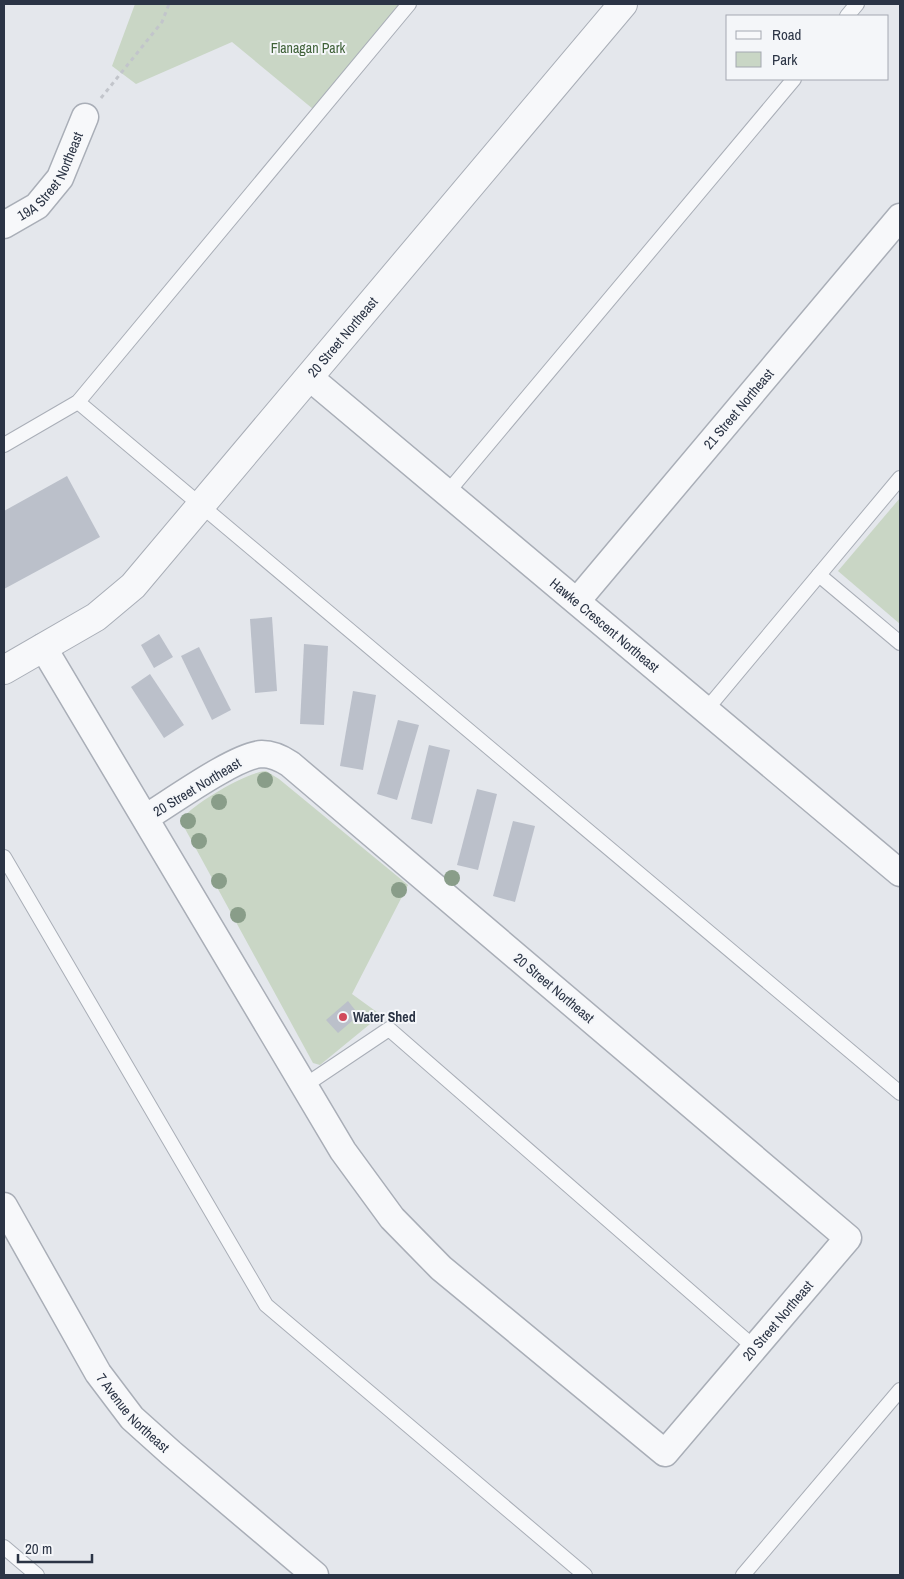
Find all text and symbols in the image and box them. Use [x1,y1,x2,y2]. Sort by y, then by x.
legend [726,15,889,80]
text: Road [772,24,801,45]
park label: Flanagan Park [271,39,346,57]
text: Park [772,49,798,70]
street label: 19A Street Northeast [14,129,87,225]
street label: 20 Street Northeast [304,293,382,381]
street label: 21 Street Northeast [700,365,778,453]
street label: Hawke Crescent Northeast [546,574,663,676]
street label: 20 Street Northeast [150,754,244,820]
street label: 20 Street Northeast [510,949,598,1027]
place label: Water Shed [353,1008,416,1026]
marker: Water Shed [337,1011,349,1023]
street label: 20 Street Northeast [739,1277,817,1364]
street label: 7 Avenue Northeast [93,1370,173,1456]
scale bar [18,1532,91,1564]
text: 20 m [25,1538,52,1559]

